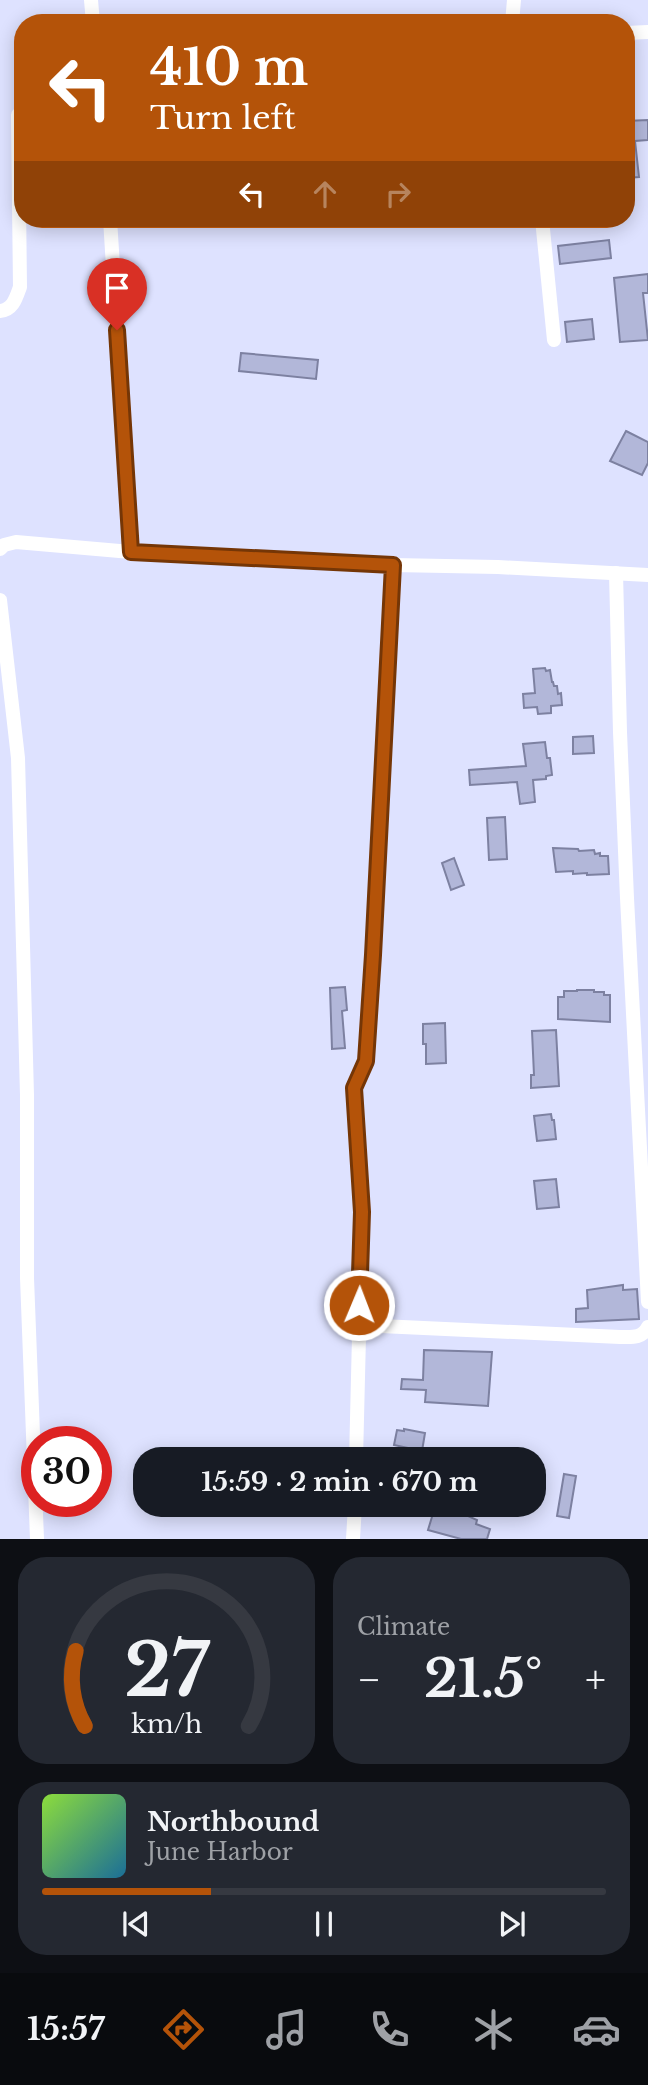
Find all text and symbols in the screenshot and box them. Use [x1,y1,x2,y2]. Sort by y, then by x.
text: 410 m [150,37,308,98]
icon: left [35,42,126,133]
text: Turn left [150,98,296,138]
icon: left [233,175,271,213]
icon: ahead [306,175,344,213]
icon: right [379,175,417,213]
pin [87,258,147,330]
icon: arrive [98,269,136,307]
position arrow [322,1268,396,1342]
speed limit sign: 30 [21,1426,112,1517]
text: 15:59 · 2 min · 670 m [201,1466,478,1498]
text: Climate [357,1613,450,1641]
text: 27 [124,1626,210,1717]
text: 21.5° [424,1647,542,1711]
text: − [357,1656,381,1703]
text: + [585,1656,606,1703]
text: km/h [131,1709,202,1740]
text: Northbound [147,1806,319,1838]
text: June Harbor [147,1838,293,1866]
icon: previous [117,1905,155,1943]
icon: pause [305,1905,343,1943]
icon: next [493,1905,531,1943]
icon: directions [159,2005,208,2054]
icon: music [262,2005,311,2054]
icon: phone [365,2005,414,2054]
icon: climate [469,2005,518,2054]
icon: car [572,2005,621,2054]
text: 15:57 [27,2009,105,2049]

